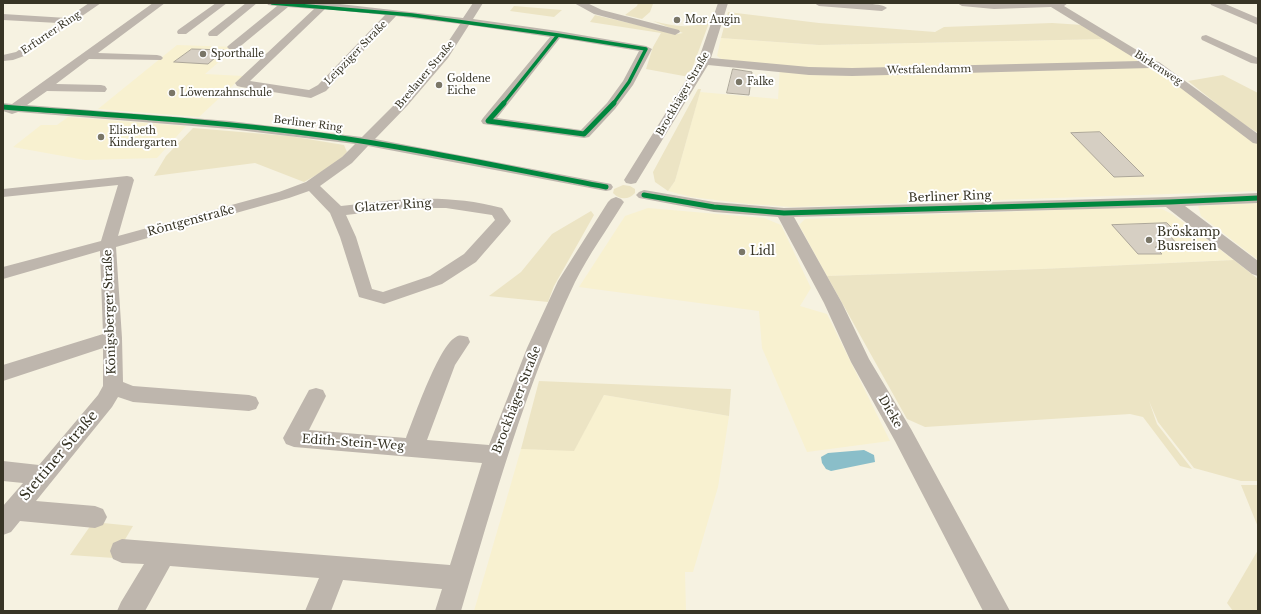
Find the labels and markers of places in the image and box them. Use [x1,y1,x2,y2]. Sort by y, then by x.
place label: Mor Augin [685,14,740,26]
marker: Mor Augin [672,15,682,25]
place label: Sporthalle [211,48,264,60]
marker: Sporthalle [198,49,208,59]
place label: Goldene Eiche [447,73,491,96]
place label: Falke [747,76,774,88]
marker: Falke [734,77,744,87]
marker: Goldene Eiche [434,80,444,90]
place label: Löwenzahnschule [180,87,272,99]
marker: Löwenzahnschule [167,88,177,98]
place label: Elisabeth Kindergarten [109,125,177,148]
marker: Elisabeth Kindergarten [96,132,106,142]
place label: Bröskamp Busreisen [1157,226,1220,254]
marker: Bröskamp Busreisen [1144,235,1154,245]
place label: Lidl [750,245,775,259]
marker: Lidl [737,247,747,257]

